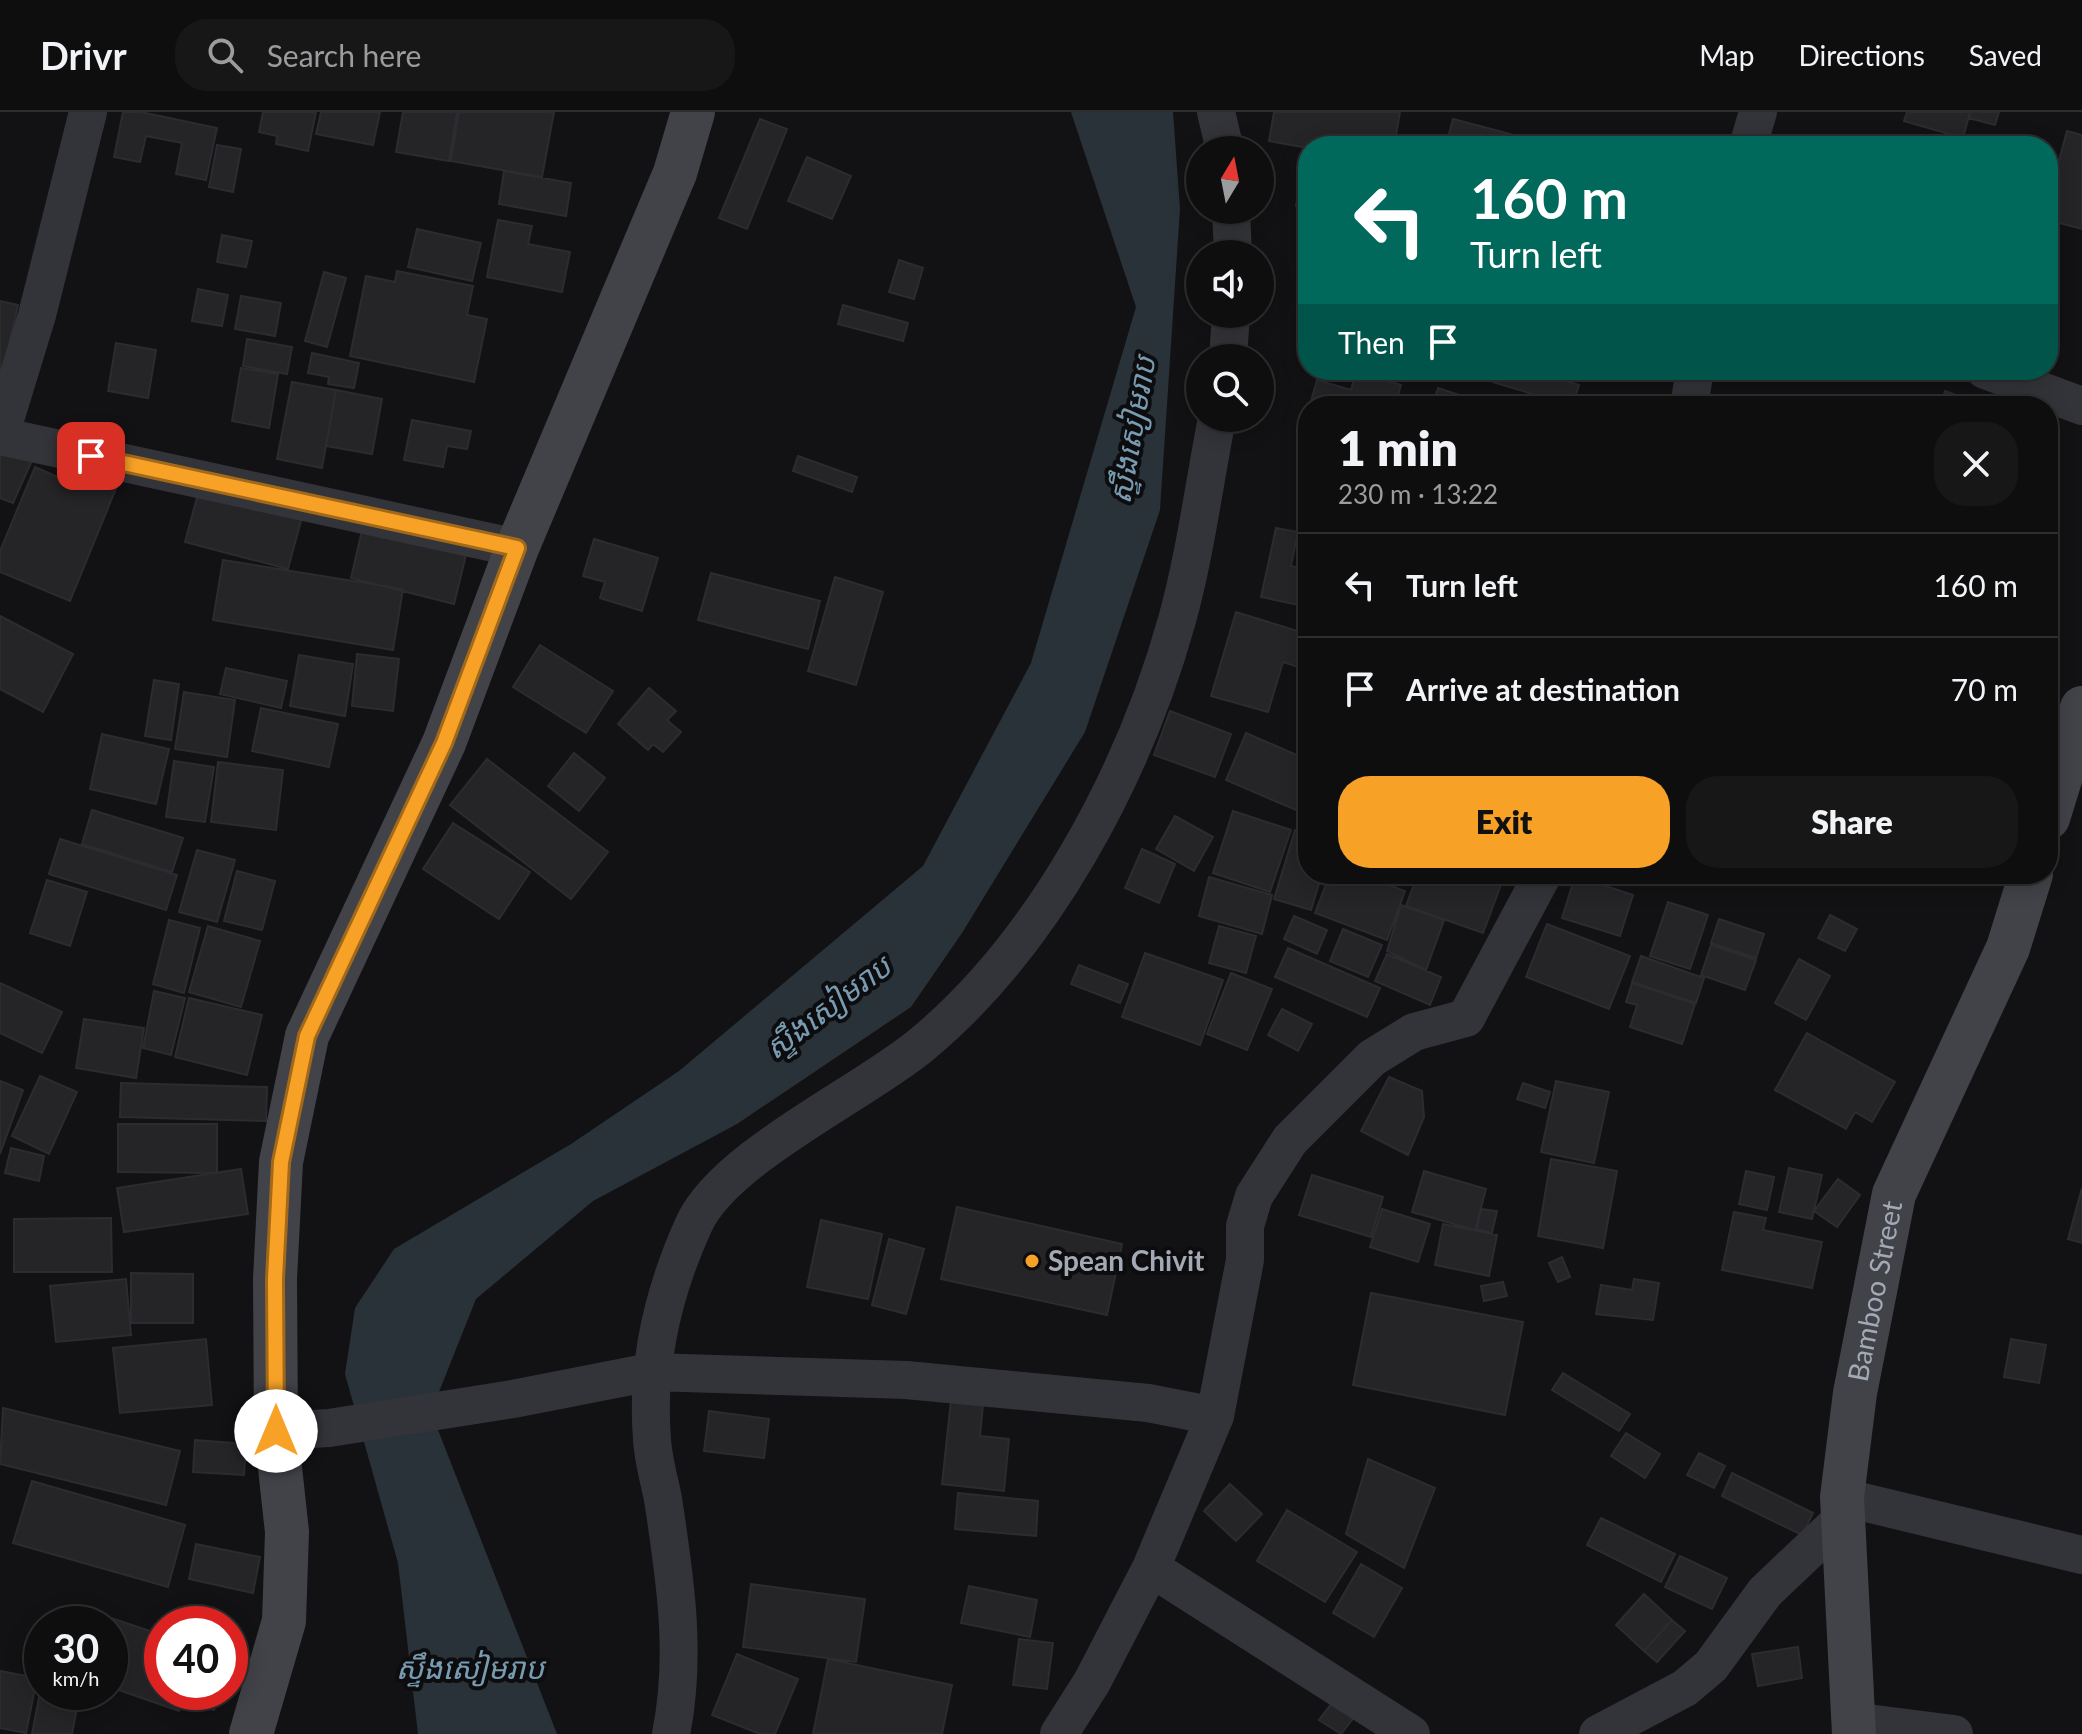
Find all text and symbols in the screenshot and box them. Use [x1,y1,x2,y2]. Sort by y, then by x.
search box [175,19,735,91]
text: Drivr [40,32,127,78]
icon: search [203,33,247,77]
text: Search here [267,37,421,73]
text: Map [1699,38,1754,72]
text: Directions [1798,38,1925,72]
text: Saved [1969,38,2042,72]
north arrow [1186,136,1274,224]
map controls [1186,136,1274,432]
text: 160 m [1470,164,1628,231]
icon: left [1338,168,1442,272]
text: Turn left [1470,232,1602,276]
button: sound [1186,240,1274,328]
icon: arrive [1421,320,1465,364]
text: Then [1338,324,1405,360]
button: search [1186,344,1274,432]
water label: ស្ទឹងសៀមរាប [1100,350,1165,506]
text: 1 min [1338,419,1458,476]
pin [57,422,125,490]
button: close [1934,422,2018,506]
icon: arrive [69,434,113,478]
text: 230 m · 13:22 [1338,478,1498,510]
icon: left [1338,563,1382,607]
text: Turn left [1406,567,1518,603]
text: 160 m [1933,567,2018,603]
icon: arrive [1338,667,1382,711]
text: Arrive at destination [1406,671,1680,707]
text: 70 m [1951,671,2018,707]
button: Exit [1338,776,1670,868]
button: Share [1686,776,2018,868]
water label: ស្ទឹងសៀមរាប [757,946,901,1068]
street label: Bamboo Street [1840,1198,1908,1384]
place label: Spean Chivit [1048,1243,1205,1277]
marker: Spean Chivit [1023,1252,1041,1270]
position arrow [234,1389,318,1473]
speed limit sign: 40 [144,1606,248,1710]
text: 30 [53,1624,99,1672]
water label: ស្ទឹងសៀមរាប [396,1649,547,1688]
text: km/h [53,1666,99,1690]

